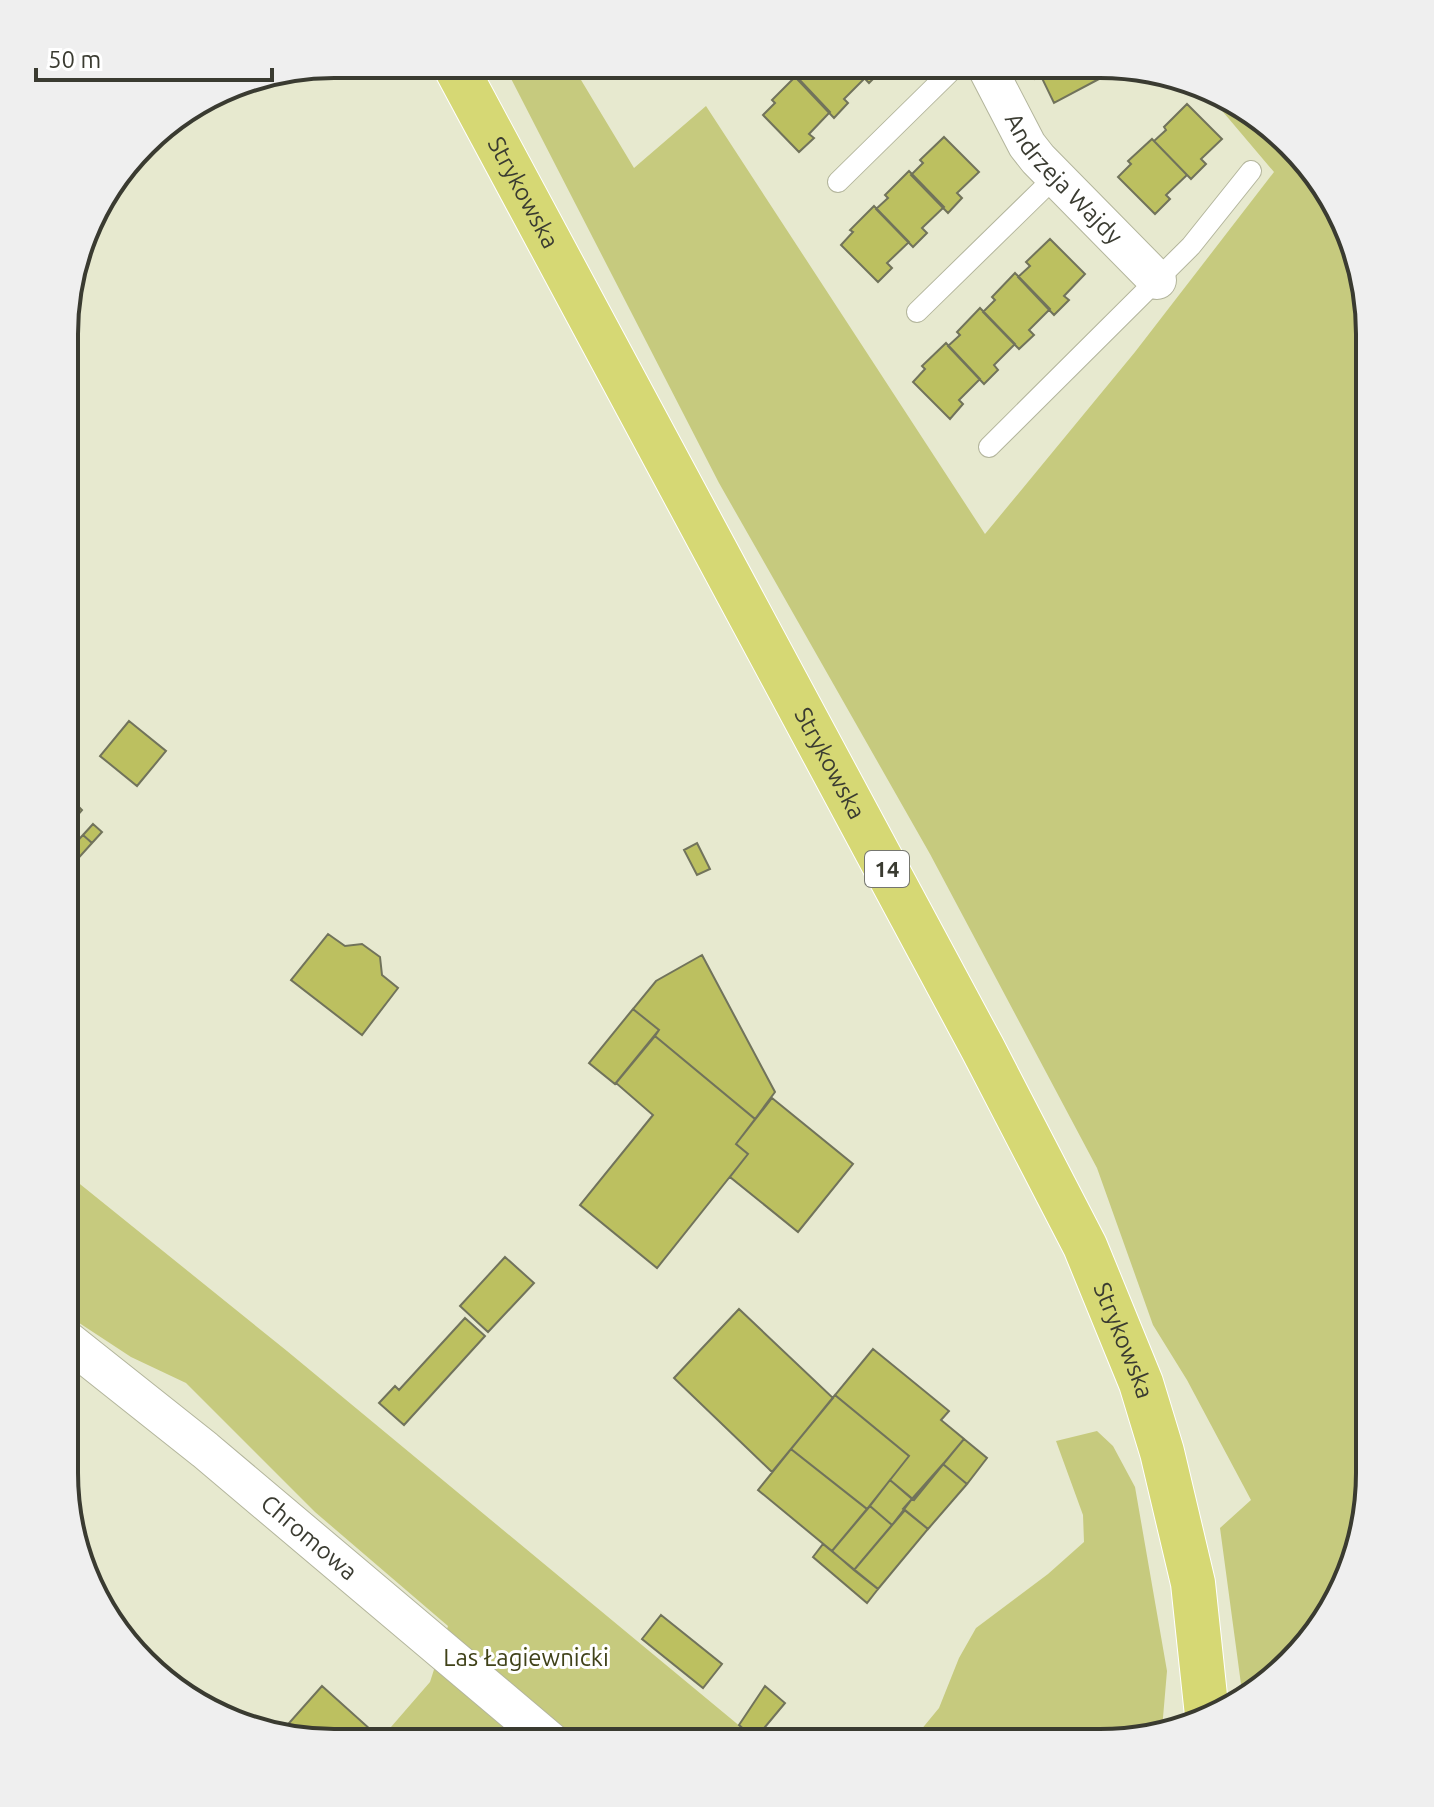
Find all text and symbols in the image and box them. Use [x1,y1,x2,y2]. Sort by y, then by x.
scale bar [36,32,272,82]
text: 50 m [48,46,101,73]
street label: Andrzeja Wajdy [1000,108,1128,250]
street label: Strykowska [483,132,564,253]
street label: Strykowska [789,703,871,824]
road number: 14 [865,851,909,887]
street label: Strykowska [1088,1279,1159,1401]
street label: Chromowa [256,1489,363,1585]
park label: Las Łagiewnicki [443,1644,609,1671]

